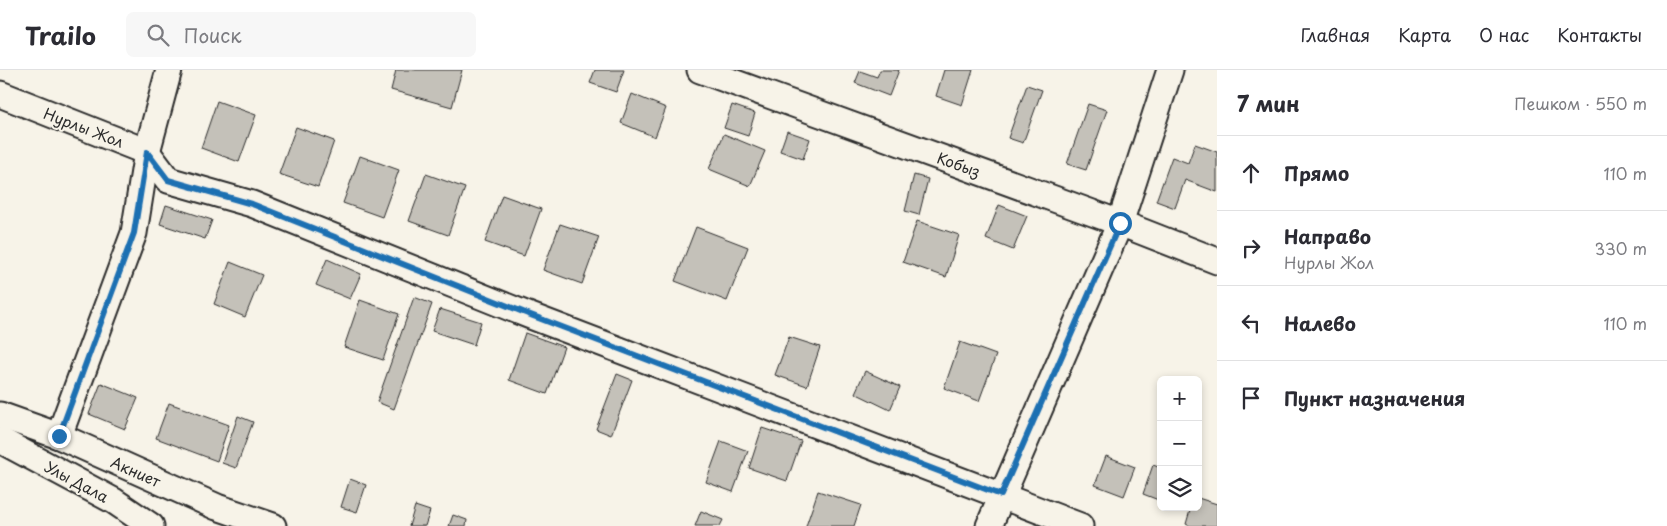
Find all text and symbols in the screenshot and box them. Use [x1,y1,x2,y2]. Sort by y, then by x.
search box [126,12,476,57]
text: Trailo [25,17,96,53]
icon: search [144,21,172,49]
text: Поиск [184,21,242,49]
text: Главная [1301,21,1370,48]
text: Карта [1398,21,1451,48]
text: О нас [1479,21,1529,48]
text: Контакты [1557,21,1642,48]
text: 7 мин [1237,87,1300,119]
text: Пешком · 550 m [1514,91,1647,115]
street label: Нурлы Жол [40,101,128,153]
street label: Кобыз [934,146,984,182]
icon: ahead [1237,159,1265,187]
text: Прямо [1284,159,1349,187]
text: 110 m [1604,161,1647,185]
route start [1109,212,1132,235]
text: Направо [1284,222,1371,250]
icon: right [1237,234,1265,262]
text: 330 m [1594,236,1647,260]
text: Нурлы Жол [1284,250,1374,274]
icon: left [1237,309,1265,337]
text: Налево [1284,309,1356,337]
text: 110 m [1604,311,1647,335]
map controls [1157,376,1202,511]
button: + [1157,376,1202,421]
icon: arrive [1237,384,1265,412]
text: Пункт назначения [1284,384,1465,412]
button: − [1157,421,1202,466]
route end [48,425,71,448]
street label: Акниет [107,450,165,493]
street label: Улы Дала [41,454,114,508]
button: layers [1157,466,1202,511]

